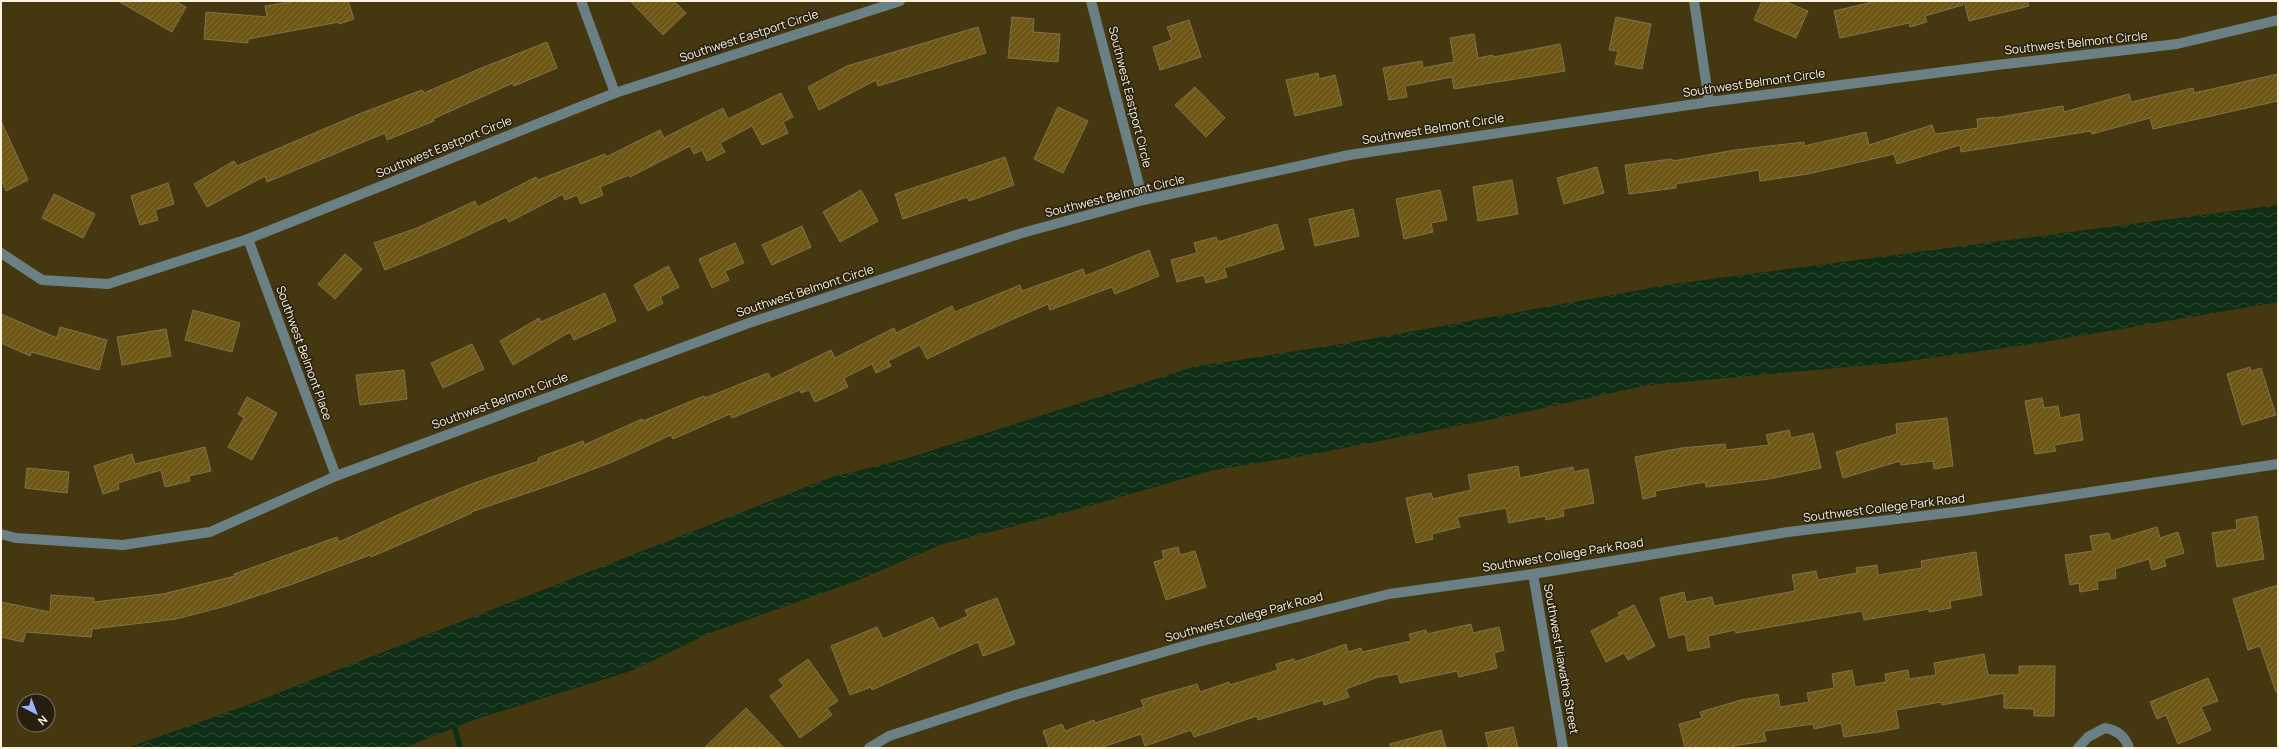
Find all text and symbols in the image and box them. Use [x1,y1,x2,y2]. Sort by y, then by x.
street label: Southwest Eastport Circle [677,5,821,66]
street label: Southwest Eastport Circle [1105,24,1156,169]
street label: Southwest Belmont Circle [2004,27,2148,58]
street label: Southwest Belmont Circle [1682,64,1826,101]
street label: Southwest Belmont Circle [1361,109,1505,148]
street label: Southwest Eastport Circle [373,111,514,182]
street label: Southwest Belmont Circle [1043,170,1187,221]
street label: Southwest Belmont Circle [734,260,876,321]
street label: Southwest Belmont Place [272,283,337,422]
street label: Southwest Belmont Circle [429,368,570,433]
street label: Southwest College Park Road [1802,489,1966,526]
street label: Southwest College Park Road [1481,533,1645,576]
street label: Southwest Hiawatha Street [1540,582,1583,736]
street label: Southwest College Park Road [1163,587,1325,646]
north arrow [16,693,56,733]
text: N [35,713,51,729]

